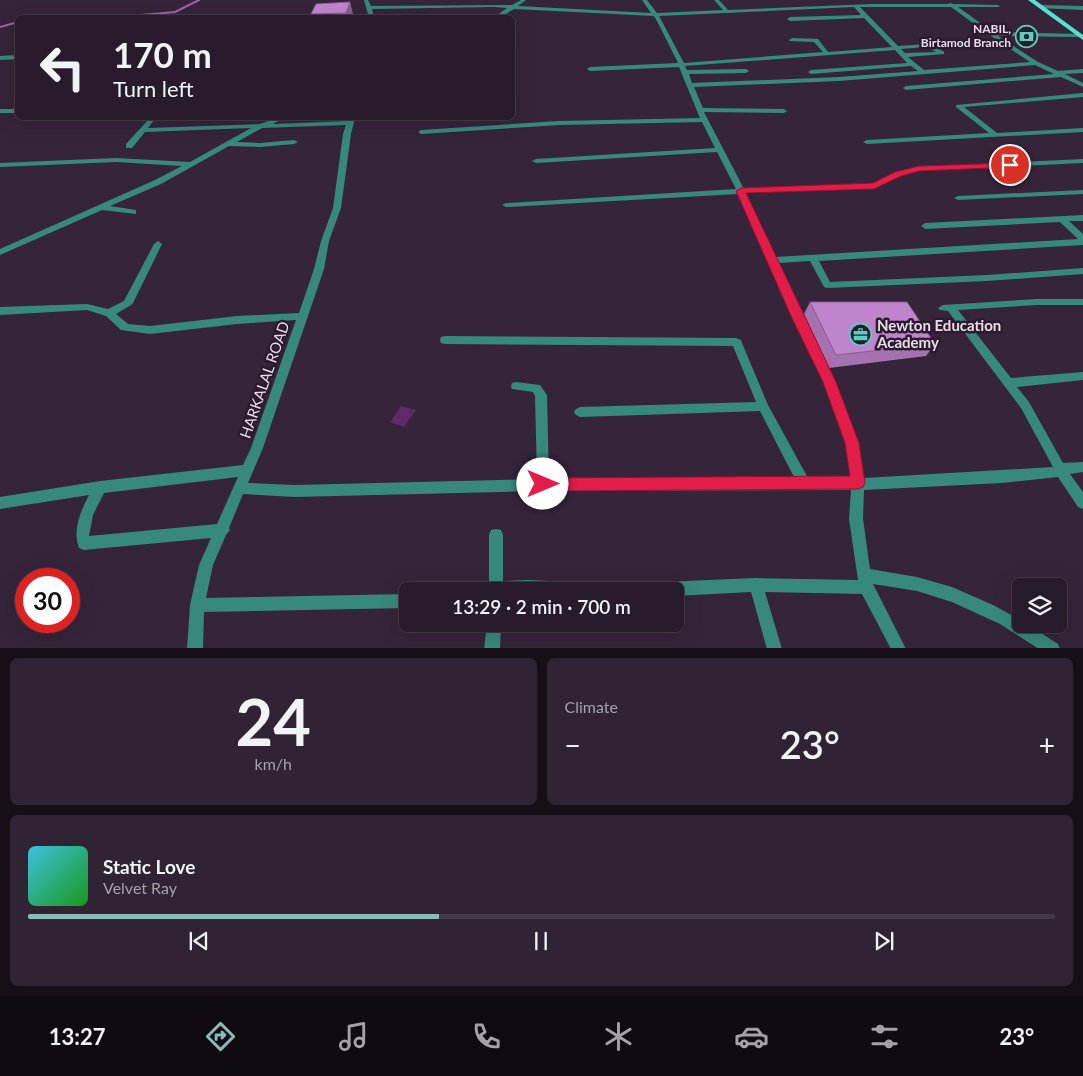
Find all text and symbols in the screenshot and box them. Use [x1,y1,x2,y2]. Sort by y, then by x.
place label: NABIL, Birtamod Branch [921,21,1011,50]
bank icon: NABIL, Birtamod Branch [1015,24,1039,48]
text: 170 m [113,33,212,75]
icon: left [30,35,95,100]
text: Turn left [113,75,194,102]
pin [989,144,1031,186]
icon: arrive [996,151,1024,179]
place label: Newton Education Academy [876,316,1001,351]
street label: HARKALAL ROAD [236,319,293,441]
office icon: Newton Education Academy [849,323,873,347]
position arrow [516,457,568,509]
speed limit sign: 30 [15,568,80,633]
map controls [1012,578,1067,633]
button: layers [1012,578,1067,633]
text: 13:29 · 2 min · 700 m [452,595,631,618]
text: 24 [236,682,311,760]
text: Climate [565,697,618,716]
text: 23° [780,721,840,767]
text: − [565,728,581,762]
text: + [1039,728,1055,762]
text: km/h [255,754,292,773]
text: Static Love [103,855,195,878]
text: Velvet Ray [103,878,177,897]
icon: previous [185,927,213,955]
icon: pause [527,927,555,955]
icon: next [870,927,898,955]
icon: directions [203,1019,238,1054]
icon: music [336,1019,371,1054]
icon: phone [469,1019,504,1054]
icon: climate [601,1019,636,1054]
icon: car [734,1019,769,1054]
icon: filters [867,1019,902,1054]
text: 13:27 [49,1023,106,1050]
text: 23° [999,1023,1034,1050]

